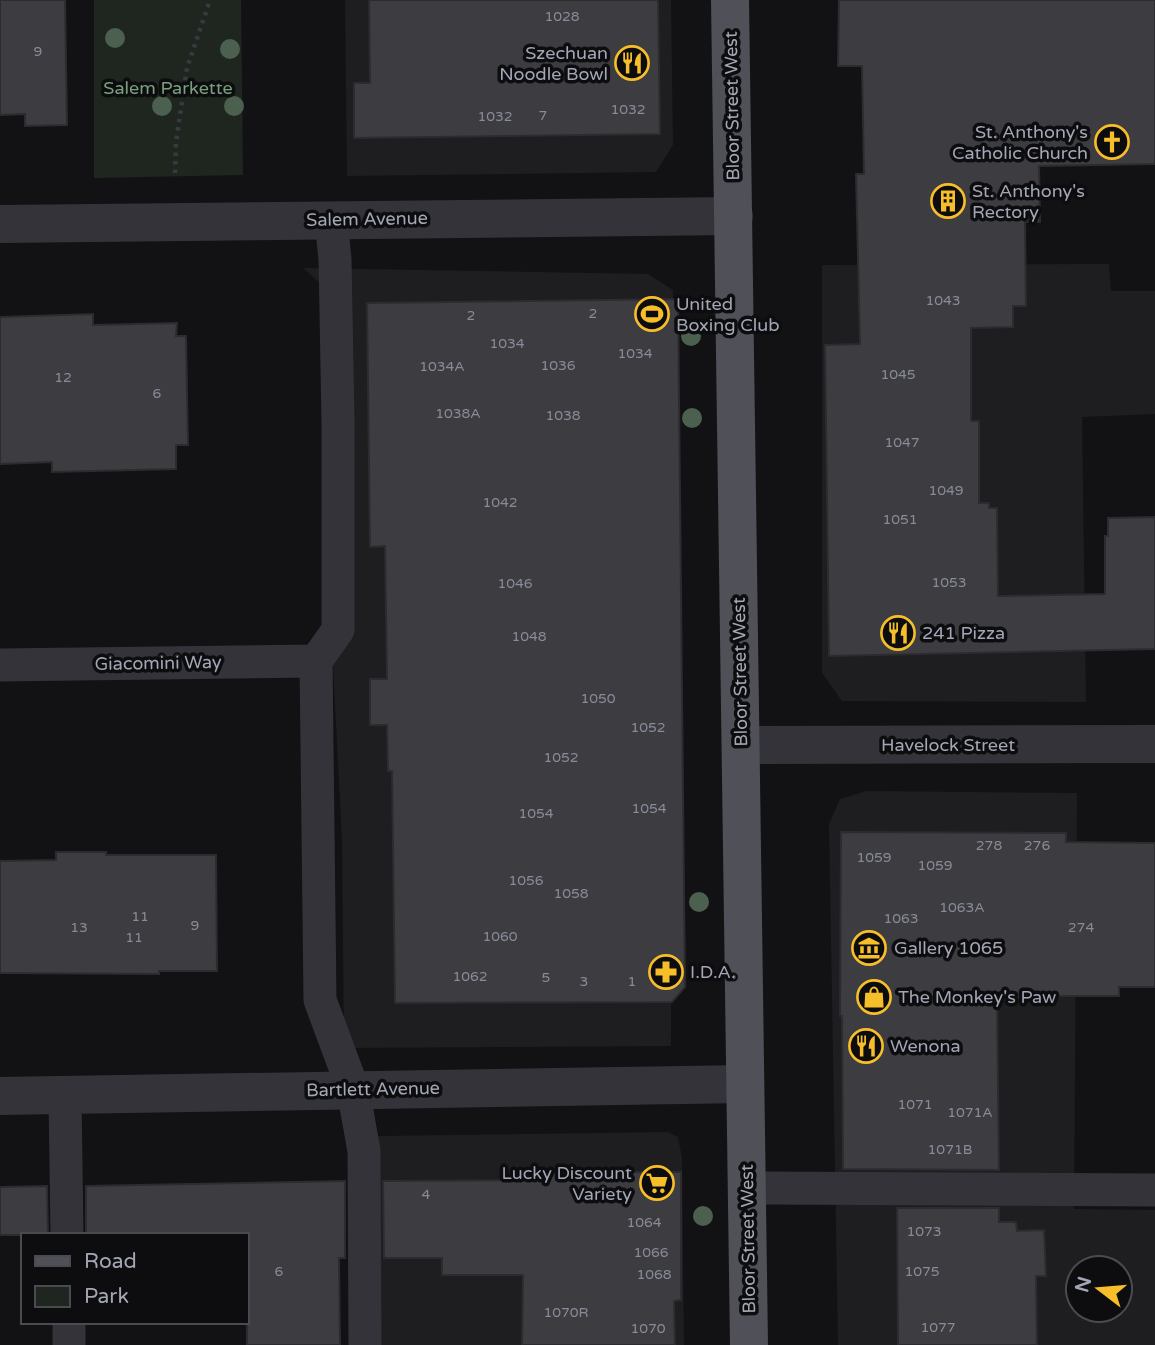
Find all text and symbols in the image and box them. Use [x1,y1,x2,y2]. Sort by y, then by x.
house number: 1028 [544,8,580,25]
street label: Bloor Street West [720,31,744,181]
place label: Szechuan Noodle Bowl [499,42,608,85]
house number: 9 [34,43,42,60]
restaurant icon: Szechuan Noodle Bowl [613,44,651,82]
park label: Salem Parkette [103,77,233,99]
house number: 1032 [610,101,646,118]
house number: 7 [539,107,547,124]
house number: 1032 [477,108,513,125]
place label: St. Anthony's Catholic Church [952,121,1088,164]
church icon: St. Anthony's Catholic Church [1093,123,1131,161]
place label: St. Anthony's Rectory [972,180,1085,223]
building icon: St. Anthony's Rectory [929,182,967,220]
street label: Salem Avenue [306,207,428,231]
house number: 1043 [925,292,961,309]
place label: United Boxing Club [676,293,780,336]
sports icon: United Boxing Club [633,295,671,333]
house number: 2 [589,305,597,322]
house number: 2 [467,307,475,324]
house number: 1034 [489,335,525,352]
house number: 1034 [617,345,653,362]
house number: 1036 [540,357,576,374]
house number: 1034A [419,358,465,375]
house number: 1045 [880,366,916,383]
house number: 12 [54,369,72,386]
house number: 6 [153,385,162,402]
house number: 1038A [435,405,481,422]
house number: 1038 [545,407,581,424]
house number: 1047 [884,434,920,451]
house number: 1049 [928,482,964,499]
house number: 1042 [482,494,518,511]
house number: 1051 [882,511,918,528]
house number: 1053 [931,574,967,591]
house number: 1046 [497,575,533,592]
street label: Bloor Street West [728,597,752,747]
restaurant icon: 241 Pizza [879,614,917,652]
place label: 241 Pizza [922,622,1005,644]
house number: 1048 [511,628,547,645]
street label: Giacomini Way [94,651,222,675]
house number: 1050 [580,690,616,707]
house number: 1052 [630,719,666,736]
street label: Havelock Street [881,734,1015,756]
house number: 1052 [543,749,579,766]
house number: 1054 [631,800,667,817]
house number: 1054 [518,805,554,822]
house number: 278 [976,837,1002,854]
house number: 276 [1024,837,1050,854]
house number: 1059 [856,849,892,866]
house number: 1059 [917,857,953,874]
house number: 1056 [508,872,544,889]
house number: 1058 [553,885,589,902]
house number: 1063A [939,899,985,916]
house number: 11 [131,908,149,925]
house number: 1063 [883,910,919,927]
house number: 9 [191,917,199,934]
house number: 13 [70,919,88,936]
house number: 274 [1068,919,1094,936]
house number: 1060 [482,928,518,945]
house number: 11 [125,929,143,946]
museum icon: Gallery 1065 [850,929,888,967]
place label: Gallery 1065 [894,937,1003,959]
pharmacy icon: I.D.A. [647,953,685,991]
place label: I.D.A. [690,961,736,983]
house number: 1062 [452,968,488,985]
house number: 5 [542,969,550,986]
house number: 3 [580,973,588,990]
house number: 1 [628,973,636,990]
shop icon: The Monkey's Paw [855,978,893,1016]
place label: The Monkey's Paw [898,986,1056,1008]
restaurant icon: Wenona [847,1027,885,1065]
place label: Wenona [890,1035,961,1057]
street label: Bartlett Avenue [306,1077,440,1101]
house number: 1071 [897,1096,933,1113]
house number: 1071A [947,1104,993,1121]
house number: 1071B [928,1141,972,1158]
place label: Lucky Discount Variety [501,1162,632,1205]
supermarket icon: Lucky Discount Variety [638,1164,676,1202]
street label: Bloor Street West [736,1164,760,1314]
house number: 4 [422,1186,431,1203]
house number: 1064 [626,1214,662,1231]
house number: 1073 [906,1223,942,1240]
legend [21,1233,248,1324]
house number: 1066 [633,1244,669,1261]
text: Road [84,1249,137,1274]
north arrow [1064,1254,1134,1324]
house number: 6 [275,1263,284,1280]
house number: 1075 [904,1263,940,1280]
house number: 1068 [636,1266,672,1283]
text: N [1071,1274,1096,1295]
text: Park [84,1284,129,1309]
house number: 1070R [543,1304,589,1321]
house number: 1077 [920,1319,956,1336]
house number: 1070 [630,1320,666,1337]

